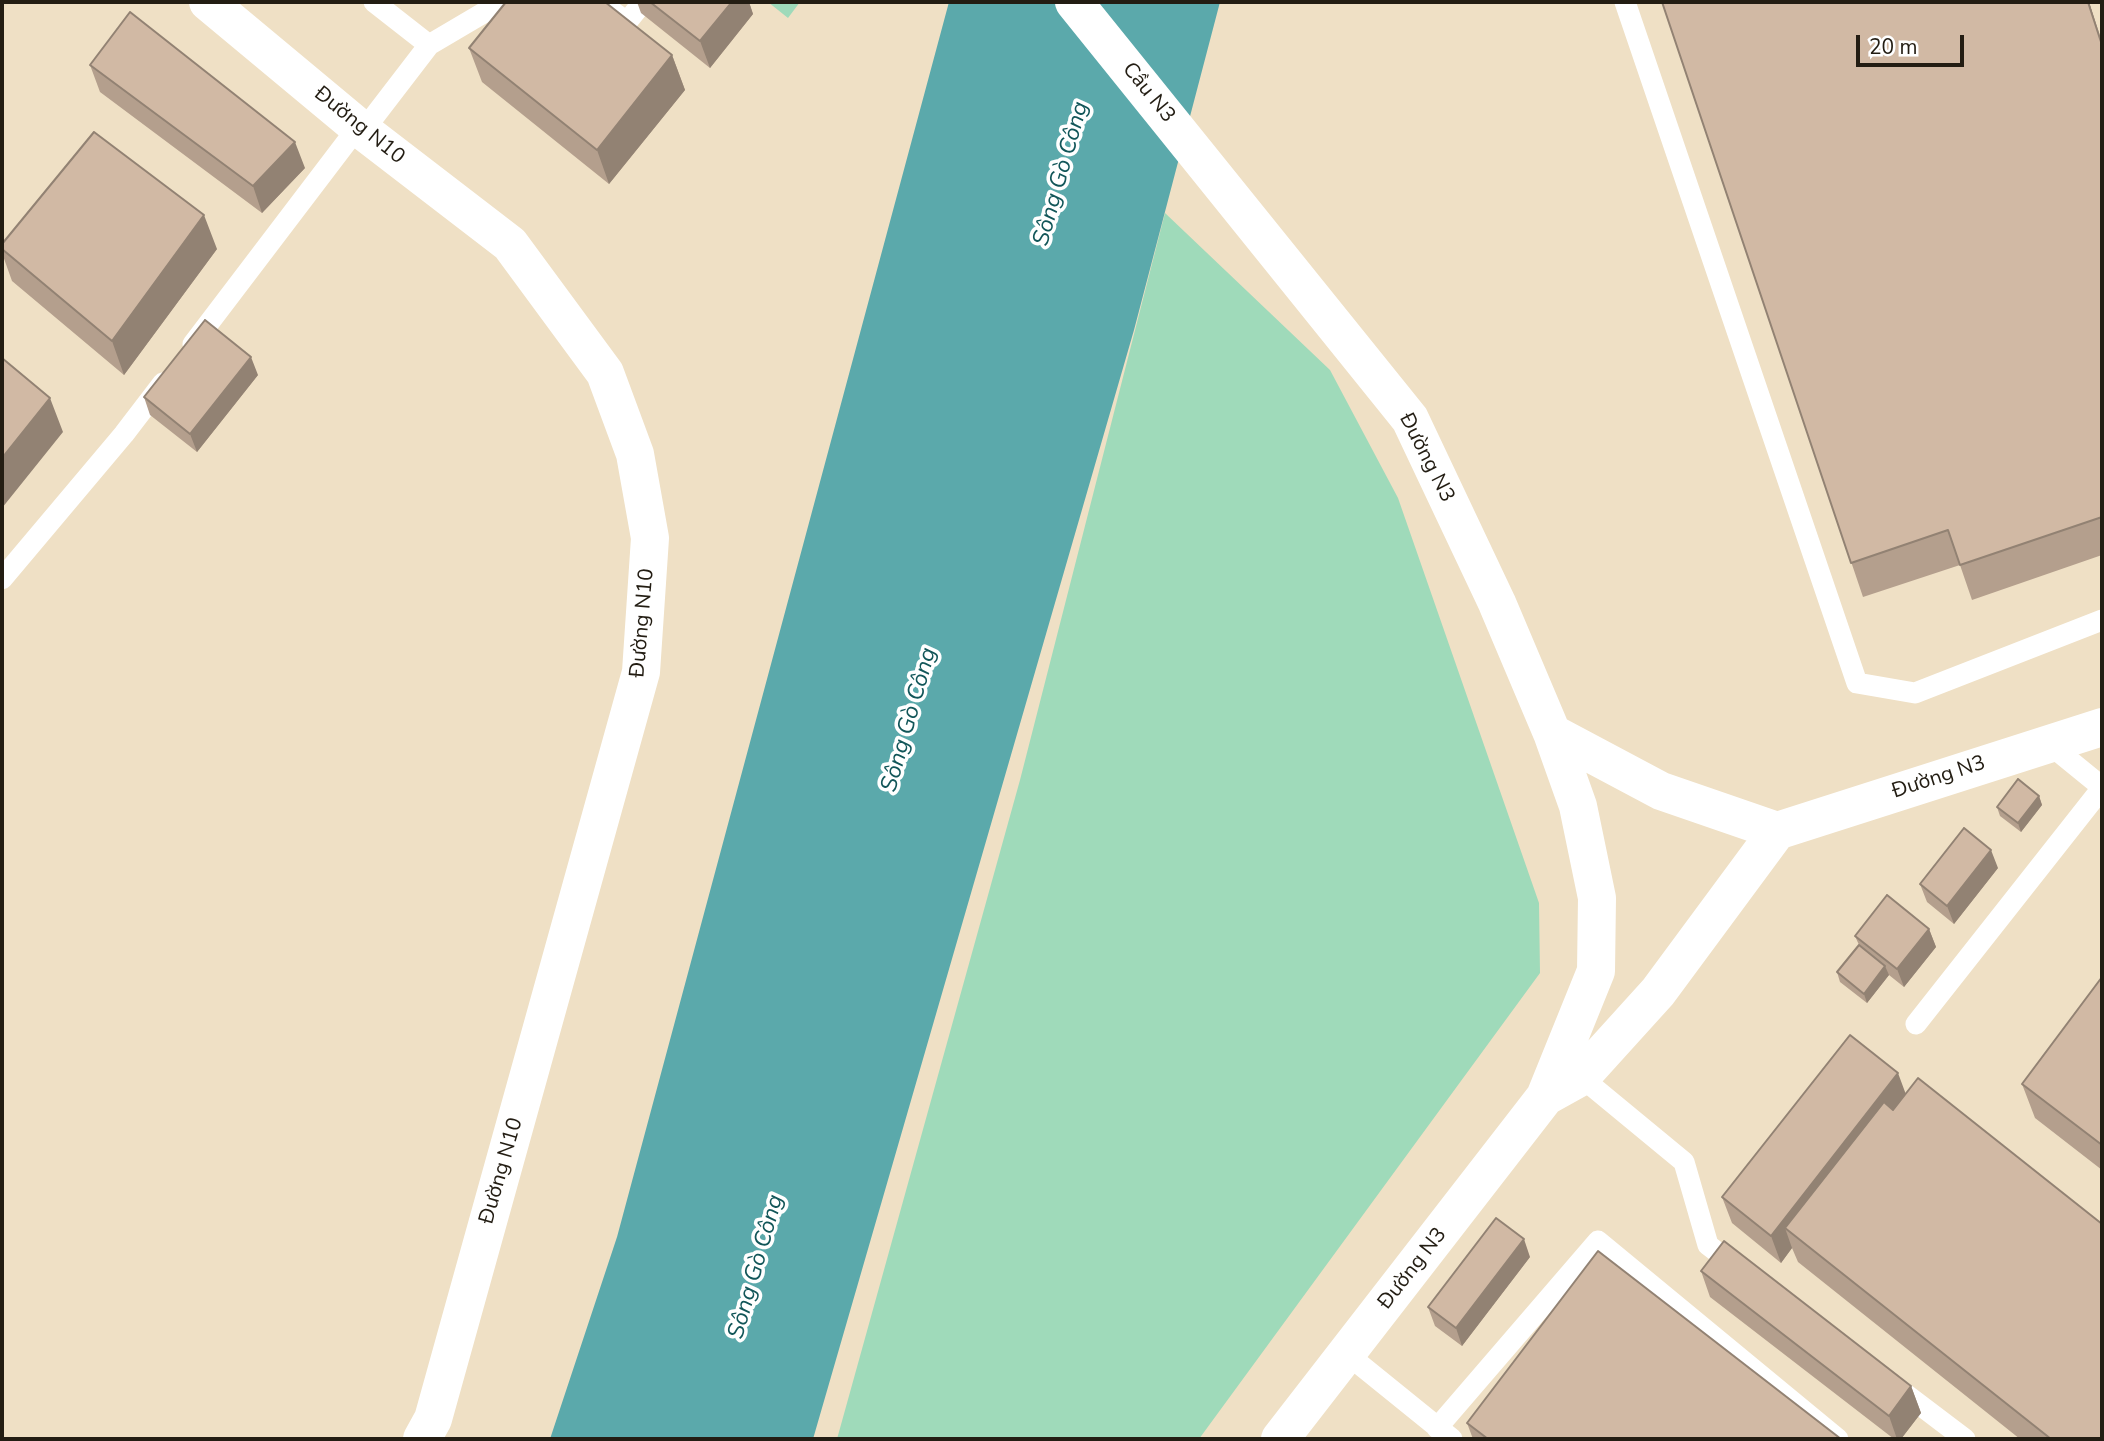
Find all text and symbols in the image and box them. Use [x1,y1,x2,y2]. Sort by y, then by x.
scale bar [1859,21,1968,65]
text: 20 m [1869,33,1918,61]
street label: Cầu N3 [1116,58,1180,128]
street label: Đường N10 [309,82,409,170]
water label: Sông Gò Công [1028,99,1096,249]
street label: Đường N3 [1393,409,1459,507]
street label: Đường N10 [626,567,660,679]
water label: Sông Gò Công [876,645,944,795]
street label: Đường N3 [1889,751,1989,805]
street label: Đường N10 [475,1115,529,1227]
water label: Sông Gò Công [723,1192,791,1342]
street label: Đường N3 [1373,1223,1453,1315]

